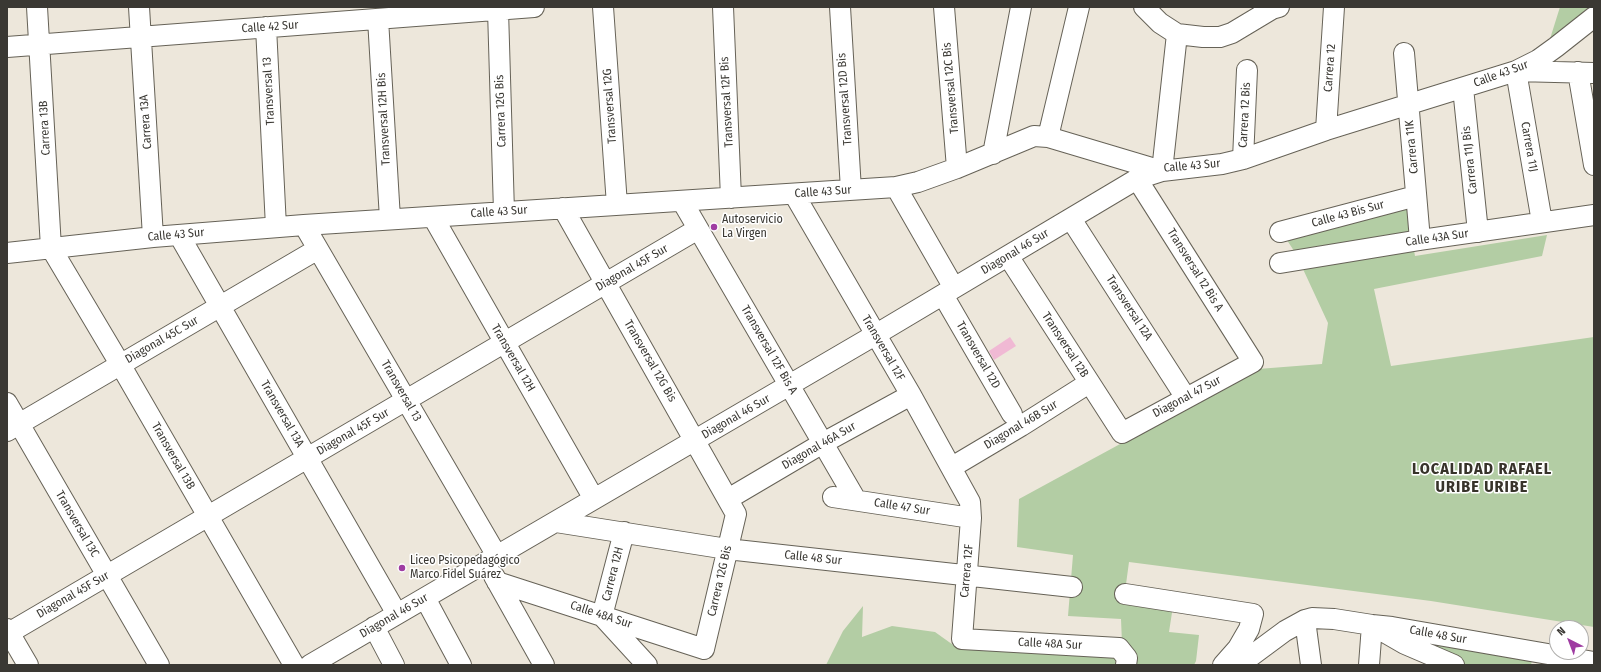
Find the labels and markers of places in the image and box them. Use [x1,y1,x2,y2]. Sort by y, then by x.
place label: Autoservicio La Virgen [722,213,783,241]
marker: Autoservicio La Virgen [709,222,719,232]
place label: Liceo Psicopedagógico Marco Fidel Suárez [410,554,520,582]
marker: Liceo Psicopedagógico Marco Fidel Suárez [397,563,407,573]

